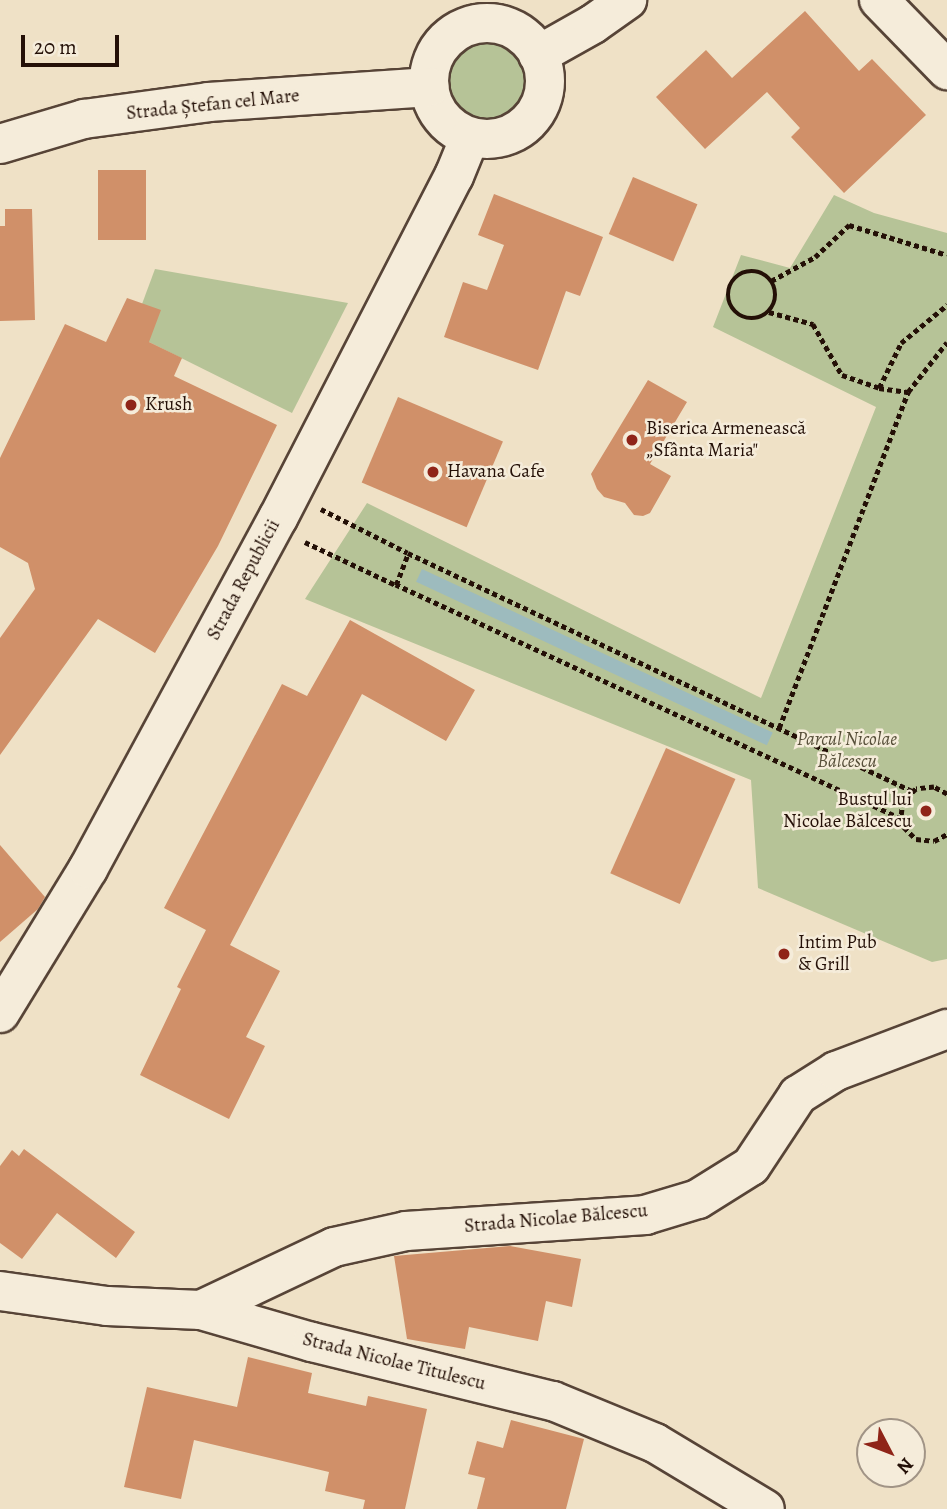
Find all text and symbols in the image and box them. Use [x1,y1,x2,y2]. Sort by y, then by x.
scale bar [24,21,122,65]
text: 20 m [34,33,77,61]
street label: Strada Ștefan cel Mare [125,85,301,125]
place label: Krush [145,394,192,416]
marker: Krush [123,397,139,413]
place label: Biserica Armenească „Sfânta Maria" [646,418,806,462]
marker: Biserica Armenească „Sfânta Maria" [624,432,640,448]
place label: Havana Cafe [447,461,545,483]
marker: Havana Cafe [425,464,441,480]
street label: Strada Republicii [203,516,285,644]
park label: Parcul Nicolae Bălcescu [797,729,897,773]
place label: Bustul lui Nicolae Bălcescu [783,789,912,833]
marker: Bustul lui Nicolae Bălcescu [918,803,934,819]
place label: Intim Pub & Grill [798,932,877,976]
marker: Intim Pub & Grill [776,946,792,962]
street label: Strada Nicolae Bălcescu [463,1200,649,1238]
street label: Strada Nicolae Titulescu [300,1328,488,1396]
north arrow [856,1418,926,1488]
text: N [891,1452,919,1480]

